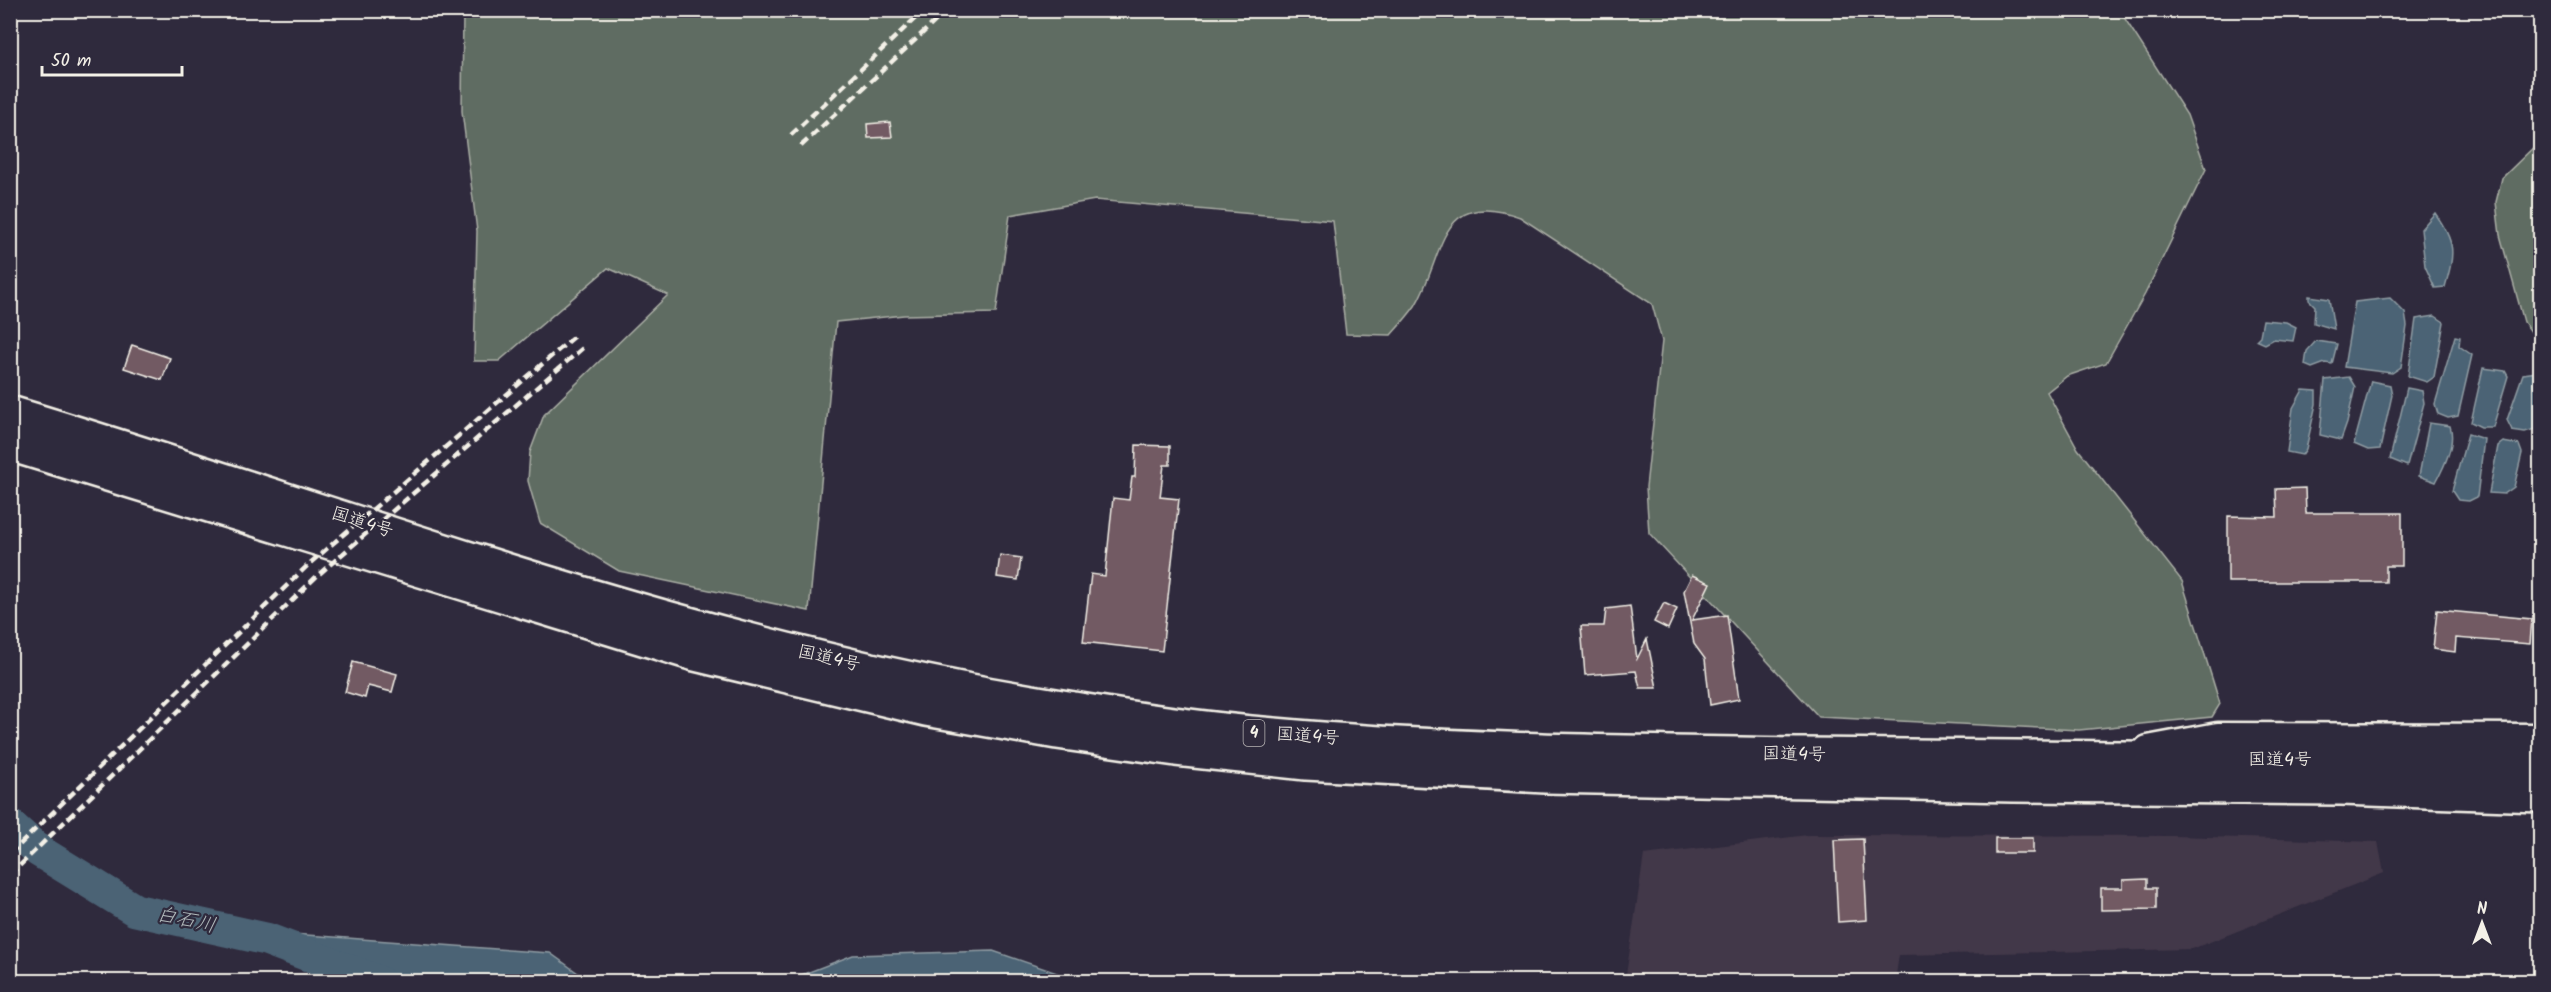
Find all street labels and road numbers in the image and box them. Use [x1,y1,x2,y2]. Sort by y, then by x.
street label: 国道4号 [327,499,397,547]
street label: 国道4号 [795,638,863,680]
road number: 4 [1244,720,1264,746]
street label: 国道4号 [1275,720,1341,754]
street label: 国道4号 [1762,740,1826,770]
street label: 国道4号 [2248,746,2312,775]

